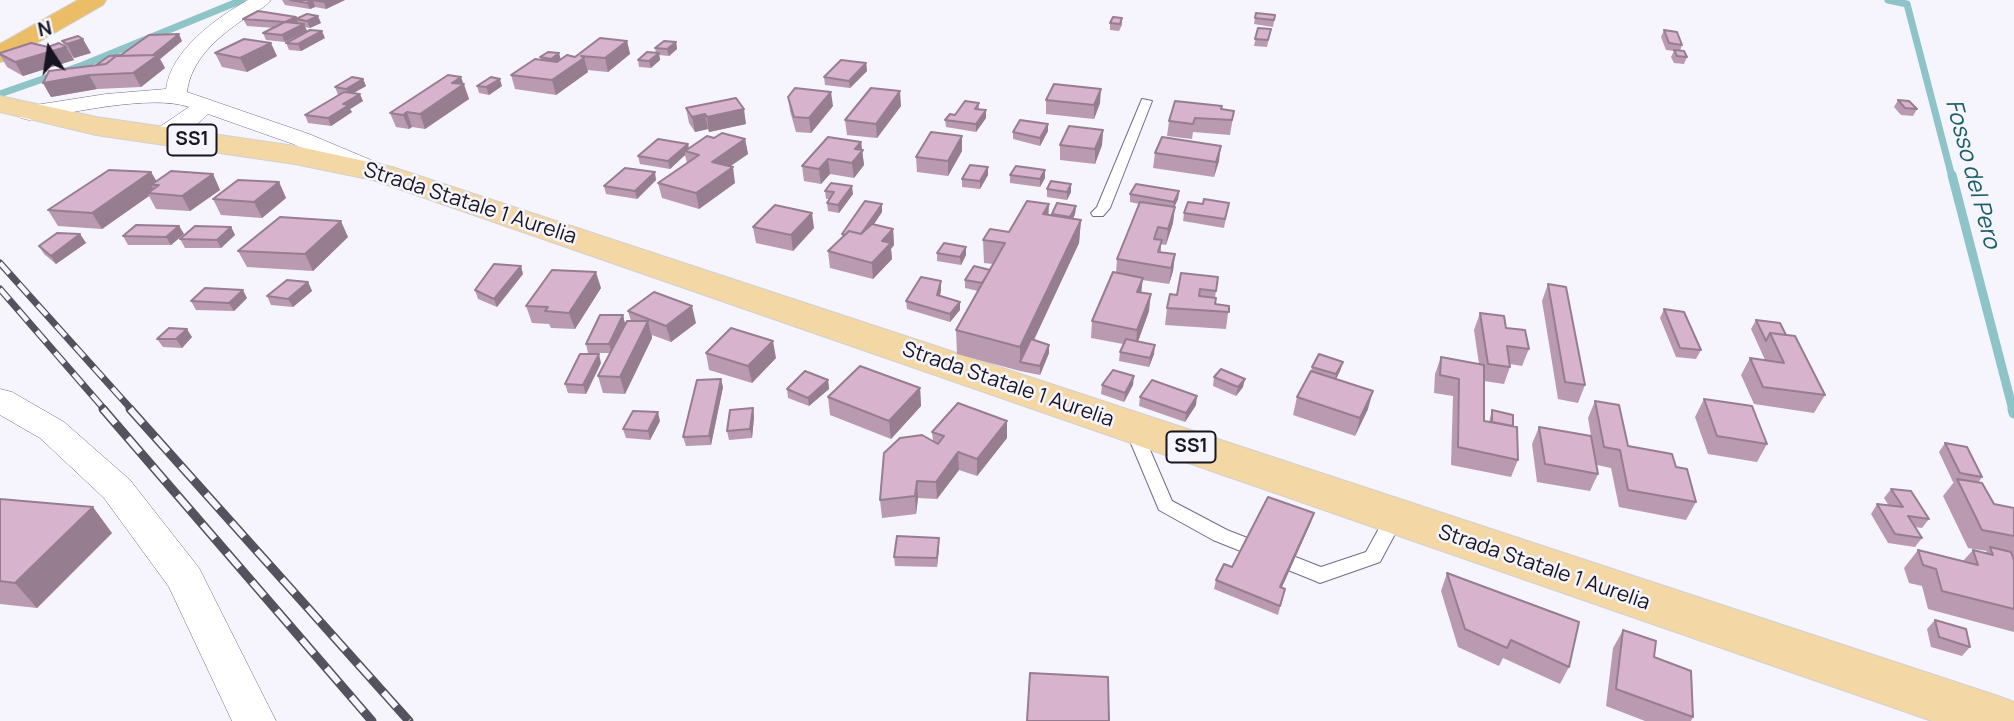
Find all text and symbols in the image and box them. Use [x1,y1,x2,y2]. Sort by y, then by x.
north arrow [14,14,84,84]
text: N [35,14,54,43]
water label: Fosso del Pero [1939,97,2005,251]
road number: SS1 [168,124,216,156]
street label: Strada Statale 1 Aurelia [360,158,580,250]
street label: Strada Statale 1 Aurelia [899,337,1117,433]
road number: SS1 [1166,432,1216,462]
street label: Strada Statale 1 Aurelia [1435,520,1653,616]

